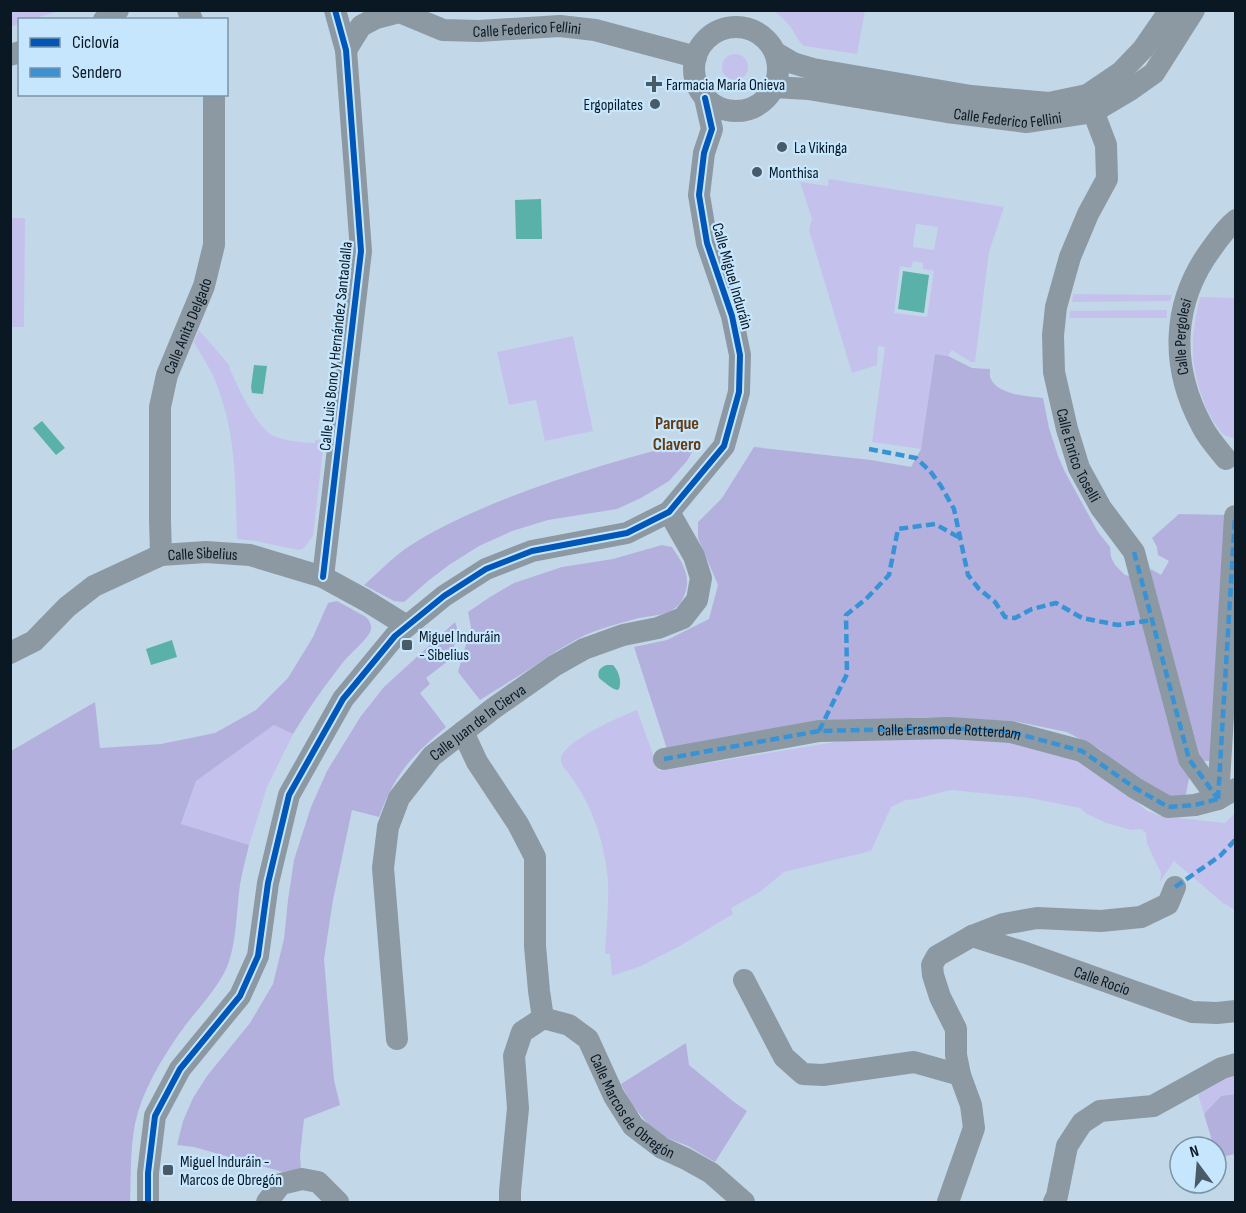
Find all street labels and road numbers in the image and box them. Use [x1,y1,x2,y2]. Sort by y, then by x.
street label: Calle Federico Fellini [472,18,582,42]
street label: Calle Federico Fellini [952,105,1063,133]
street label: Calle Miguel Induráin [707,221,756,332]
street label: Calle Luis Bono y Hernández Santaolalla [316,241,357,452]
street label: Calle Anita Delgado [160,276,217,377]
street label: Calle Pergolesi [1171,297,1196,377]
street label: Calle Enrico Toselli [1052,407,1104,506]
street label: Calle Sibelius [167,544,239,566]
street label: Calle Juan de la Cierva [426,681,530,765]
street label: Calle Erasmo de Rotterdam [877,720,1023,745]
street label: Calle Rocío [1071,963,1133,1000]
street label: Calle Marcos de Obregón [585,1051,677,1164]

